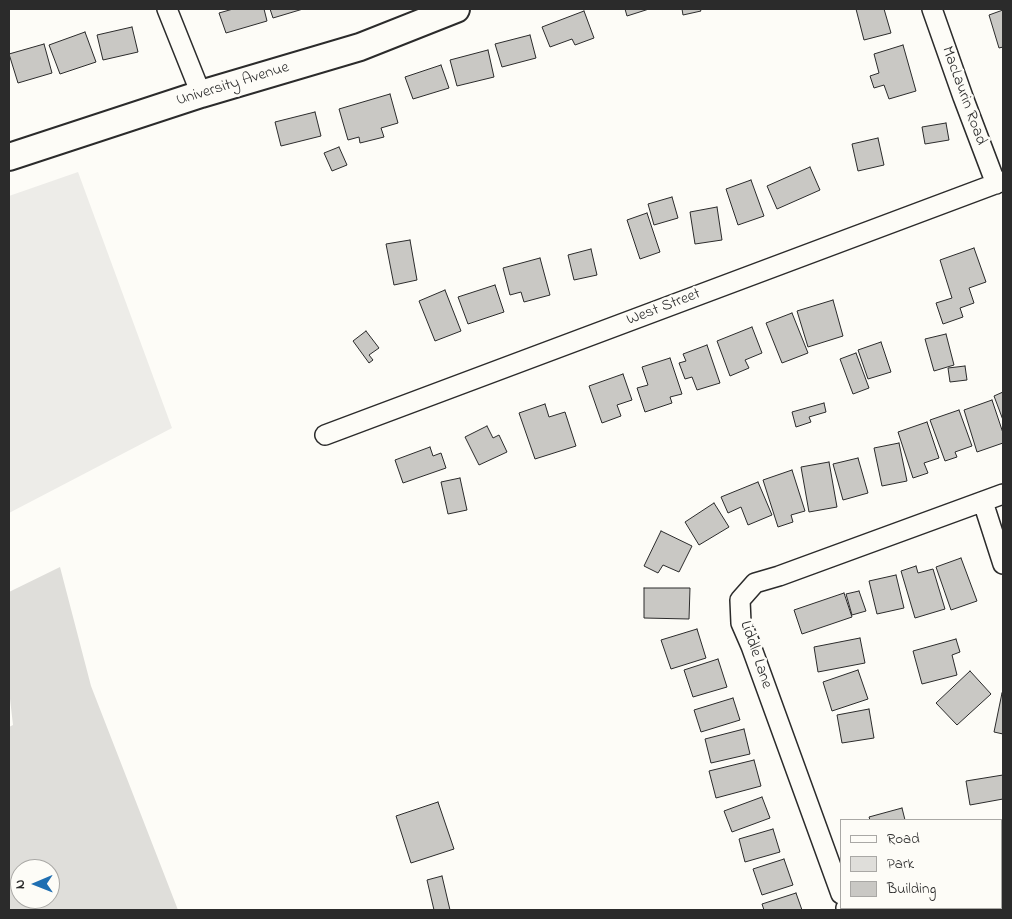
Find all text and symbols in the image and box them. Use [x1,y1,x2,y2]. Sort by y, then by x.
street label: MacLaurin Road [936,44,990,148]
street label: University Avenue [174,59,292,111]
street label: West Street [624,285,704,331]
street label: Liddle Lane [734,619,776,691]
legend [840,819,1002,909]
text: Road [887,828,920,850]
text: Park [887,853,914,875]
north arrow [10,859,60,909]
text: Building [887,878,936,900]
text: N [10,879,31,889]

